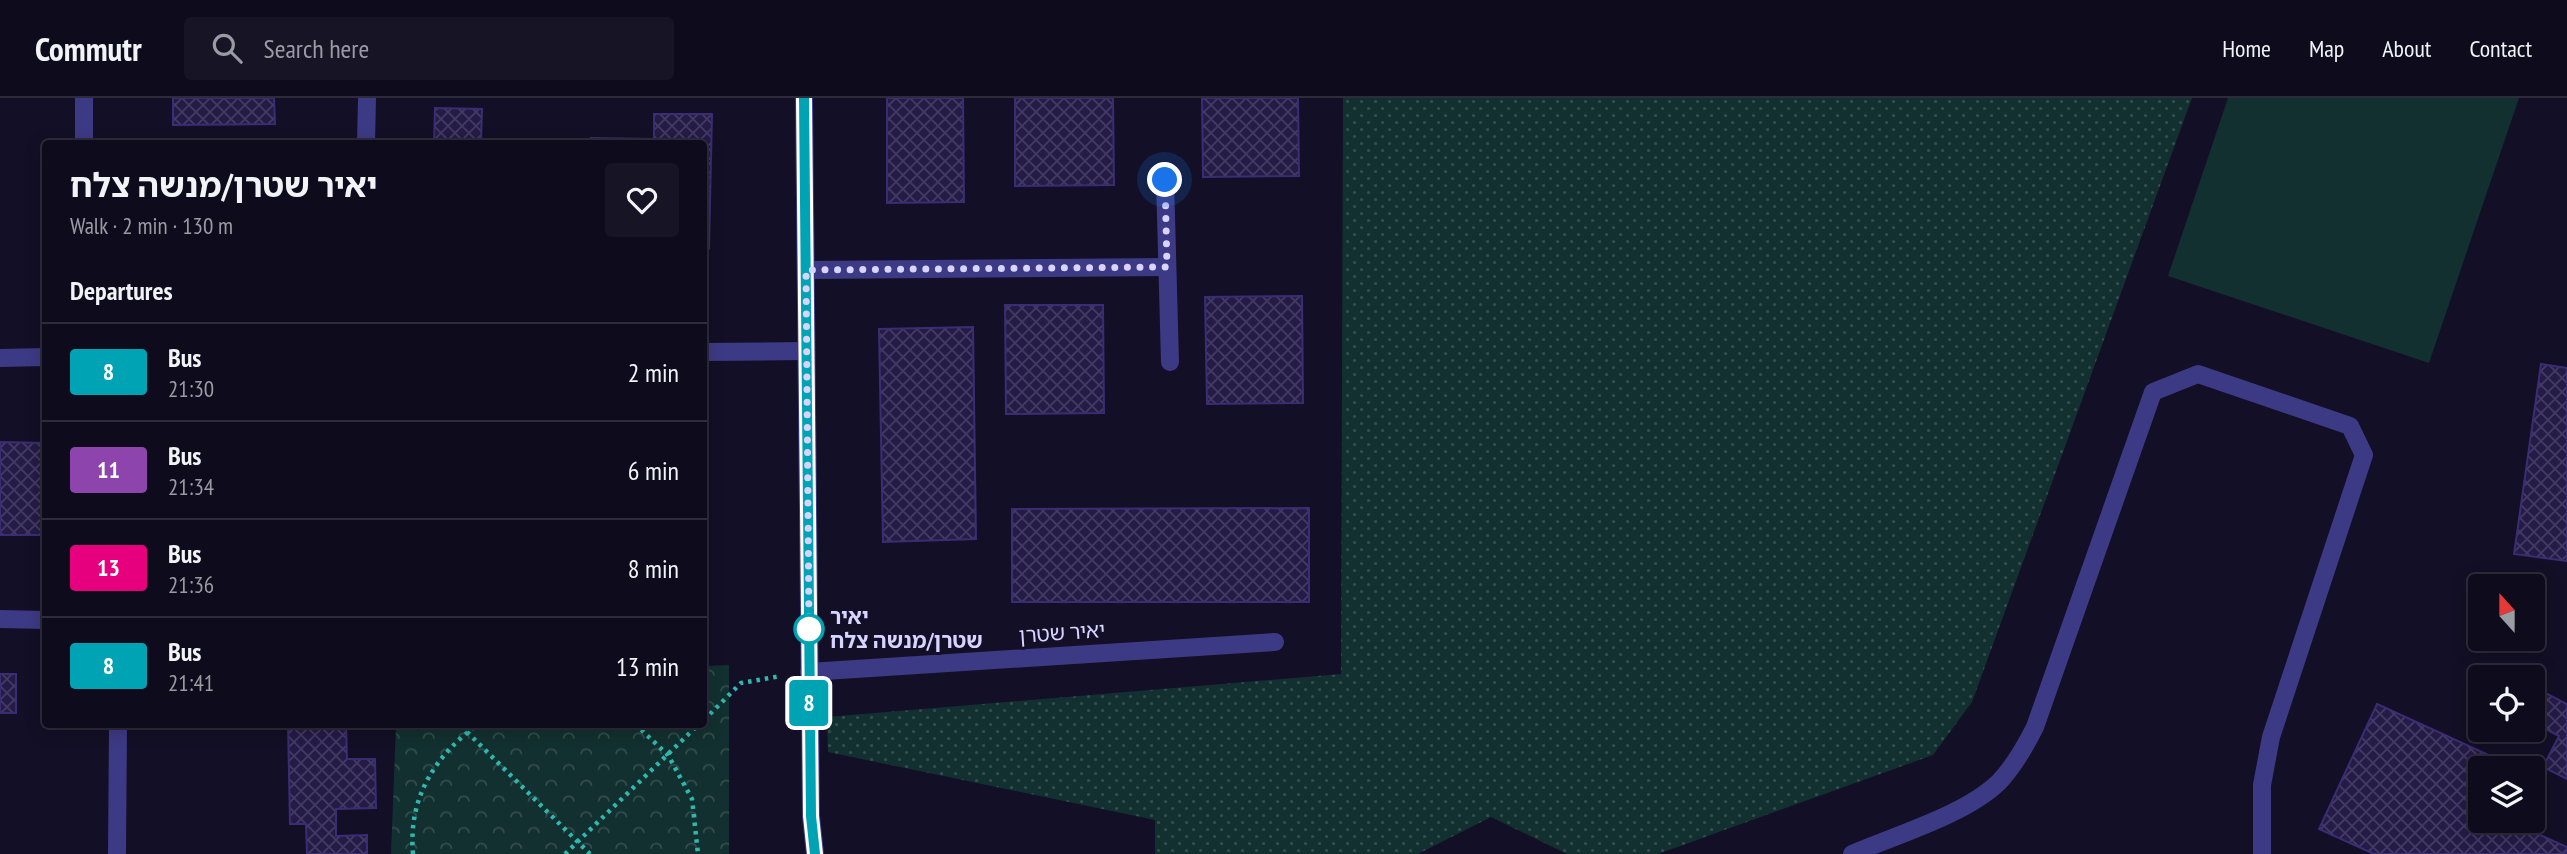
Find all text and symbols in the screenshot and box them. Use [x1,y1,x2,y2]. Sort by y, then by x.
search box [184,17,674,80]
text: Commutr [35,27,142,70]
icon: search [208,29,246,67]
text: Search here [264,32,369,65]
text: Home [2222,33,2271,64]
text: Map [2309,33,2344,64]
text: About [2382,33,2431,64]
text: Contact [2469,33,2532,64]
your location [1147,162,1182,197]
text: יאיר שטרן/מנשה צלח [70,163,378,206]
button: heart [605,163,679,237]
text: Walk · 2 min · 130 m [70,211,233,240]
text: Departures [70,274,173,307]
text: Bus [168,341,201,374]
text: 8 [103,356,114,387]
text: 2 min [628,356,679,389]
text: 21:30 [168,374,214,403]
text: Bus [168,439,201,472]
text: 11 [97,454,120,485]
text: 6 min [628,454,679,487]
text: 21:34 [168,472,214,501]
text: Bus [168,537,201,570]
text: 13 [97,552,120,583]
text: 8 min [628,552,679,585]
text: 21:36 [168,570,214,599]
north arrow [2468,574,2544,651]
map controls [2468,574,2545,833]
place label: יאיר שטרן/מנשה צלח [830,603,983,654]
marker: יאיר שטרן/מנשה צלח [794,614,824,644]
street label: יאיר שטרן [1018,616,1106,649]
text: Bus [168,635,201,668]
text: 8 [103,650,114,681]
text: 13 min [616,650,679,683]
button: locate [2468,665,2545,742]
text: 21:41 [168,668,214,697]
line badge: 8 [786,680,832,726]
text: 8 [803,687,815,718]
button: layers [2468,756,2545,833]

